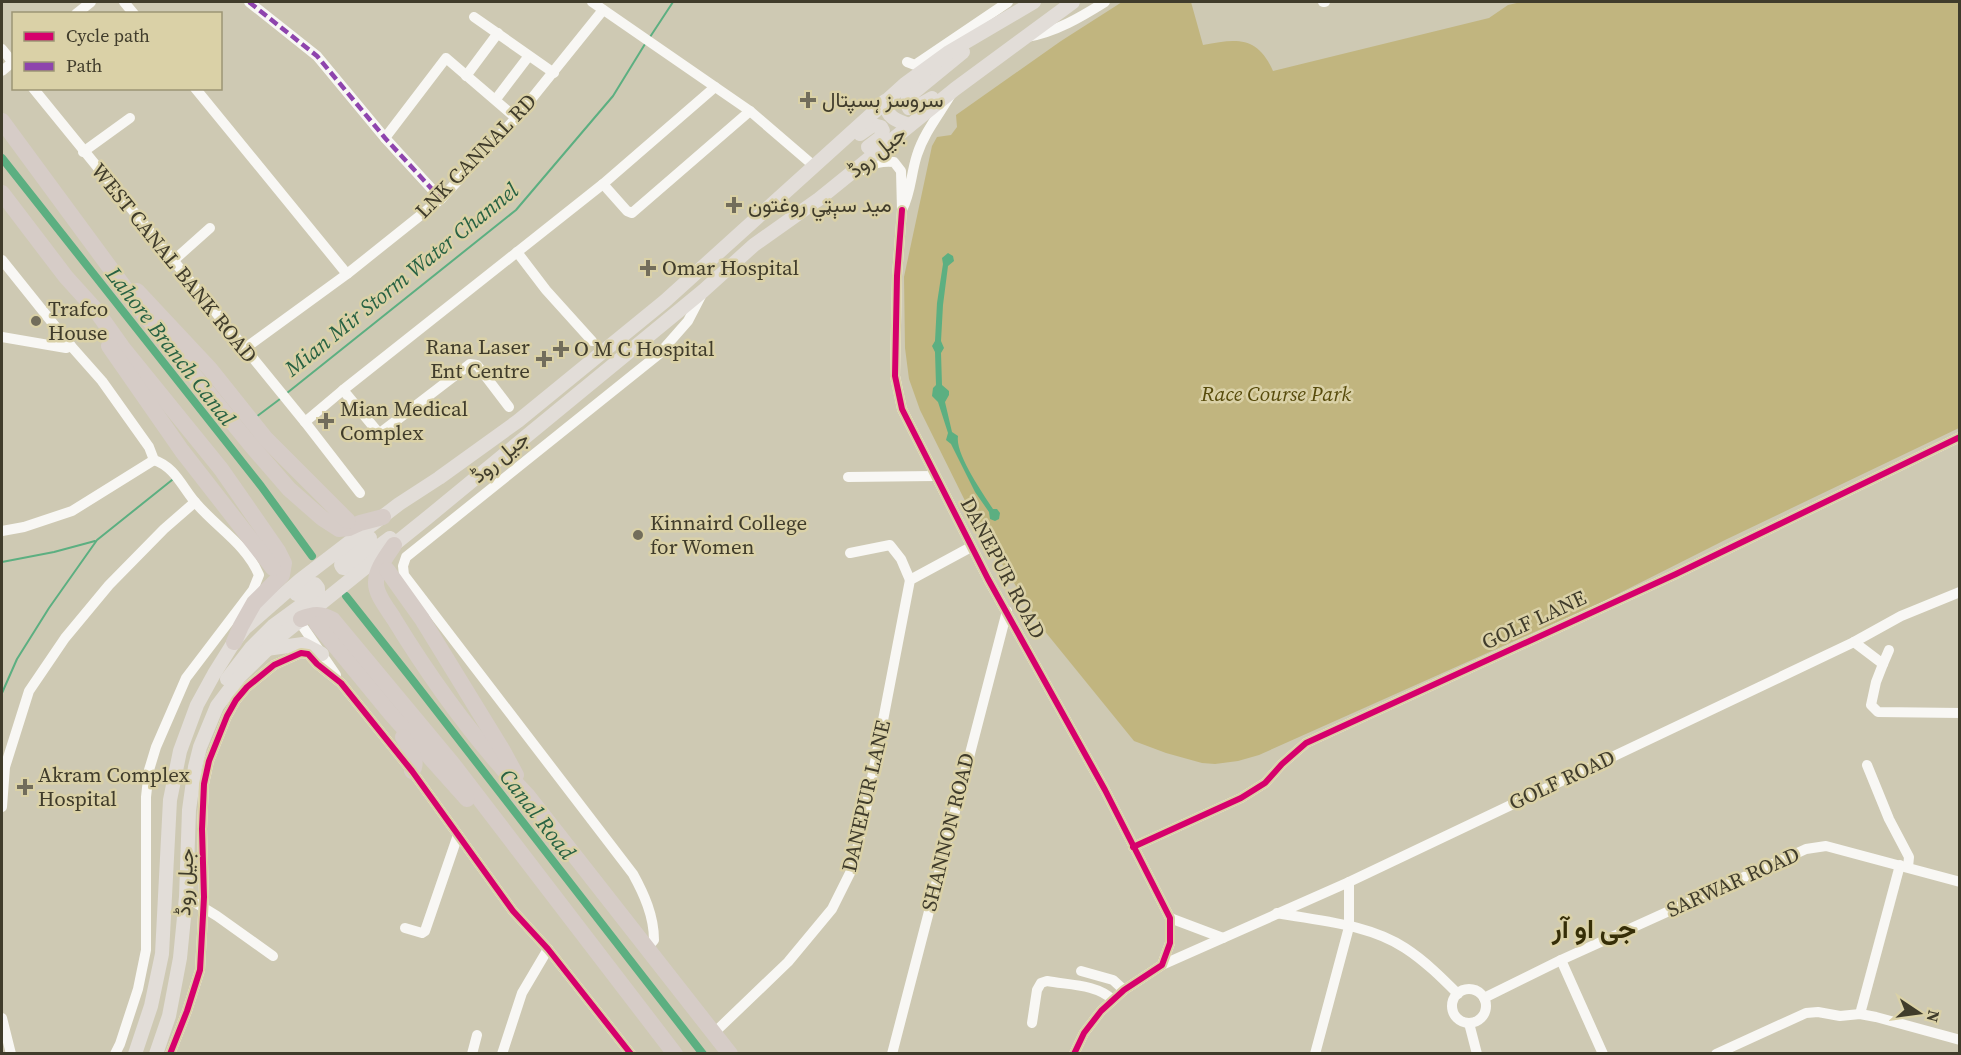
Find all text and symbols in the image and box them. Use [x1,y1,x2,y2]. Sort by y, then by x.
legend [12,12,222,90]
text: Cycle path [66,23,150,48]
text: Path [66,53,103,78]
place label: سروسز ہسپتال [822,85,944,114]
street label: LNK CANNAL RD [409,87,543,224]
marker: سروسز ہسپتال [799,91,817,109]
street label: جیل روڈ [841,119,912,184]
street label: WEST CANAL BANK ROAD [85,157,264,369]
water label: Mian Mir Storm Water Channel [277,175,525,383]
place label: مید سېټي روغتون [748,190,892,222]
marker: مید سېټي روغتون [725,196,743,214]
place label: Omar Hospital [662,253,799,282]
marker: Omar Hospital [639,259,657,277]
water label: Lahore Branch Canal [99,260,243,432]
place label: Trafco House [48,294,108,347]
marker: Trafco House [29,314,43,328]
place label: Rana Laser Ent Centre [426,332,530,385]
place label: O M C Hospital [574,334,715,363]
marker: O M C Hospital [552,340,570,358]
marker: Rana Laser Ent Centre [535,350,553,368]
park label: Race Course Park [1200,379,1351,408]
place label: Mian Medical Complex [340,394,468,447]
marker: Mian Medical Complex [317,412,335,430]
street label: جیل روڈ [464,424,535,489]
street label: DANEPUR ROAD [954,492,1053,644]
place label: Kinnaird College for Women [650,508,807,561]
marker: Kinnaird College for Women [631,528,645,542]
street label: GOLF LANE [1477,583,1591,656]
street label: DANEPUR LANE [834,717,897,875]
street label: GOLF ROAD [1504,742,1620,817]
street label: SHANNON ROAD [914,750,981,914]
place label: Akram Complex Hospital [38,760,190,813]
water label: Canal Road [493,762,583,866]
marker: Akram Complex Hospital [16,778,34,796]
street label: SARWAR ROAD [1662,839,1804,924]
street label: جیل روڈ [168,847,201,917]
district label: جی او آر [1551,910,1636,947]
north arrow [1889,983,1949,1043]
text: N [1922,1008,1946,1025]

